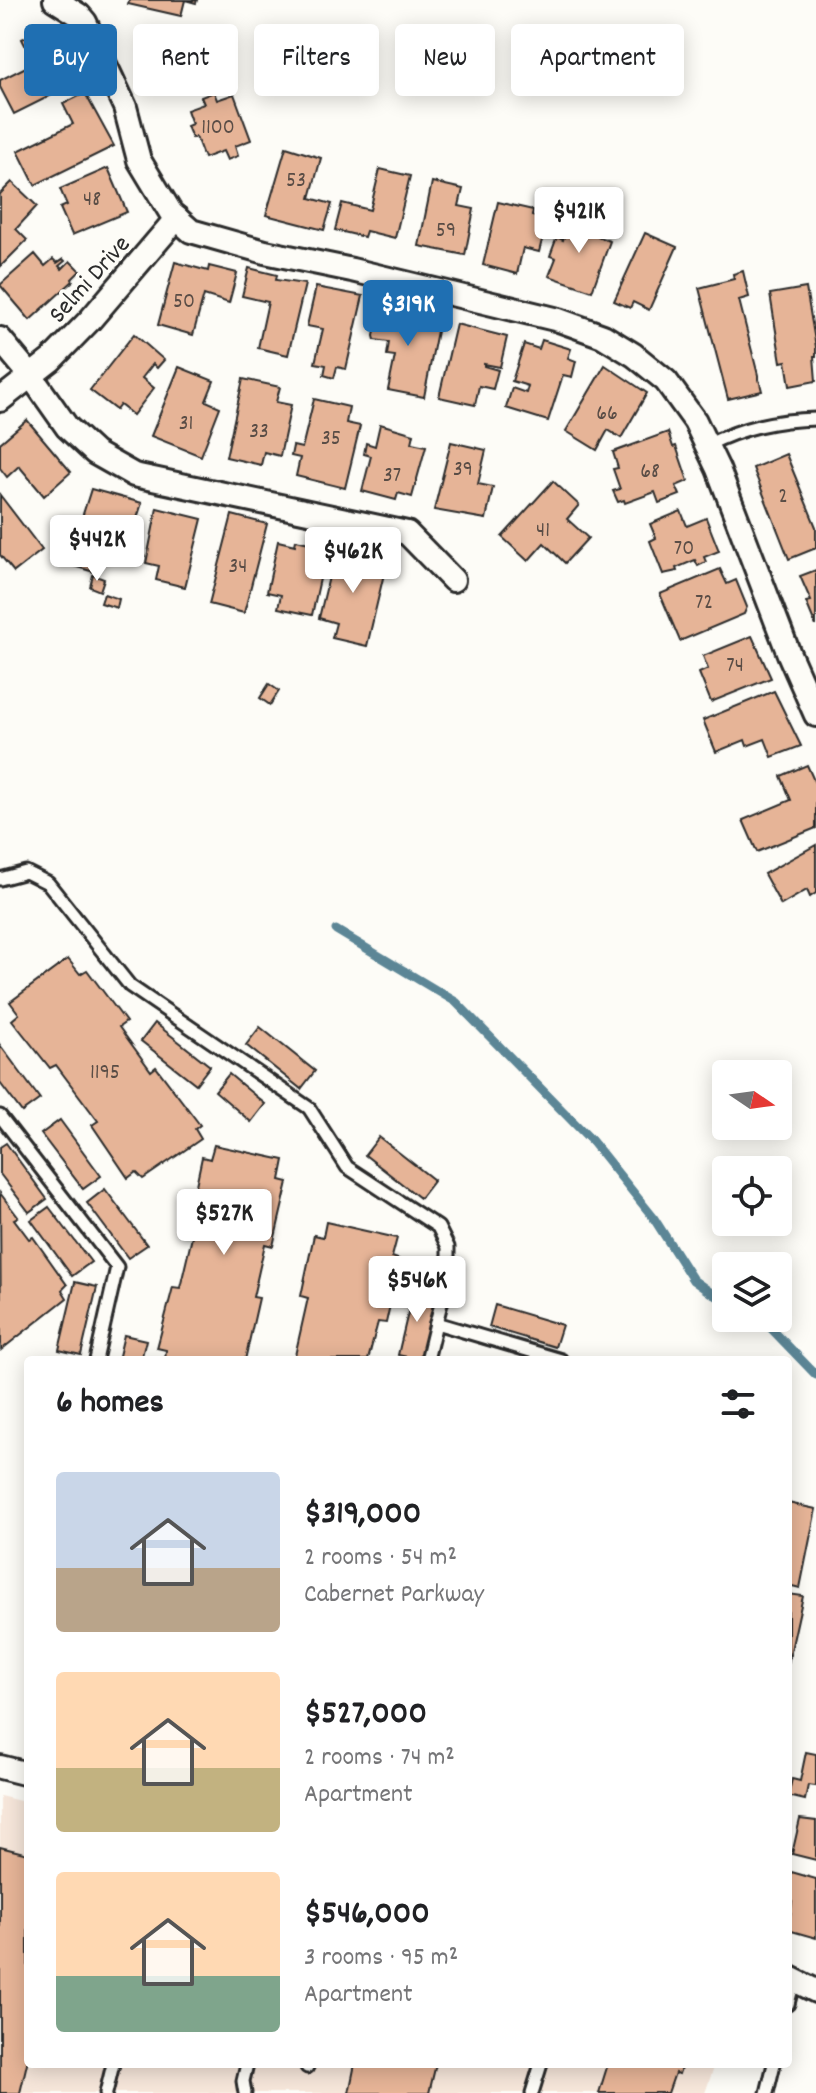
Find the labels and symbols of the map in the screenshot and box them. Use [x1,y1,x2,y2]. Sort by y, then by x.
house number: 1100 [201,113,235,144]
house number: 53 [286,166,306,197]
house number: 48 [83,185,101,216]
pin: $421K [523,187,635,255]
house number: 59 [436,216,456,247]
street label: Selmi Drive [41,228,140,333]
pin: $319K [352,280,464,348]
house number: 50 [173,287,195,318]
house number: 66 [596,399,618,430]
house number: 31 [179,409,193,440]
house number: 33 [249,417,269,448]
house number: 35 [321,424,341,455]
house number: 39 [453,455,473,486]
house number: 68 [640,457,660,488]
house number: 37 [383,461,401,492]
house number: 2 [778,482,788,513]
pin: $442K [41,515,153,583]
house number: 41 [536,516,550,547]
pin: $462K [297,527,409,595]
house number: 70 [674,534,694,565]
house number: 34 [229,552,247,583]
house number: 72 [695,588,713,619]
house number: 74 [726,651,744,682]
house number: 1195 [90,1058,120,1089]
north arrow [712,1060,792,1140]
pin: $527K [168,1189,280,1257]
pin: $546K [361,1256,473,1324]

